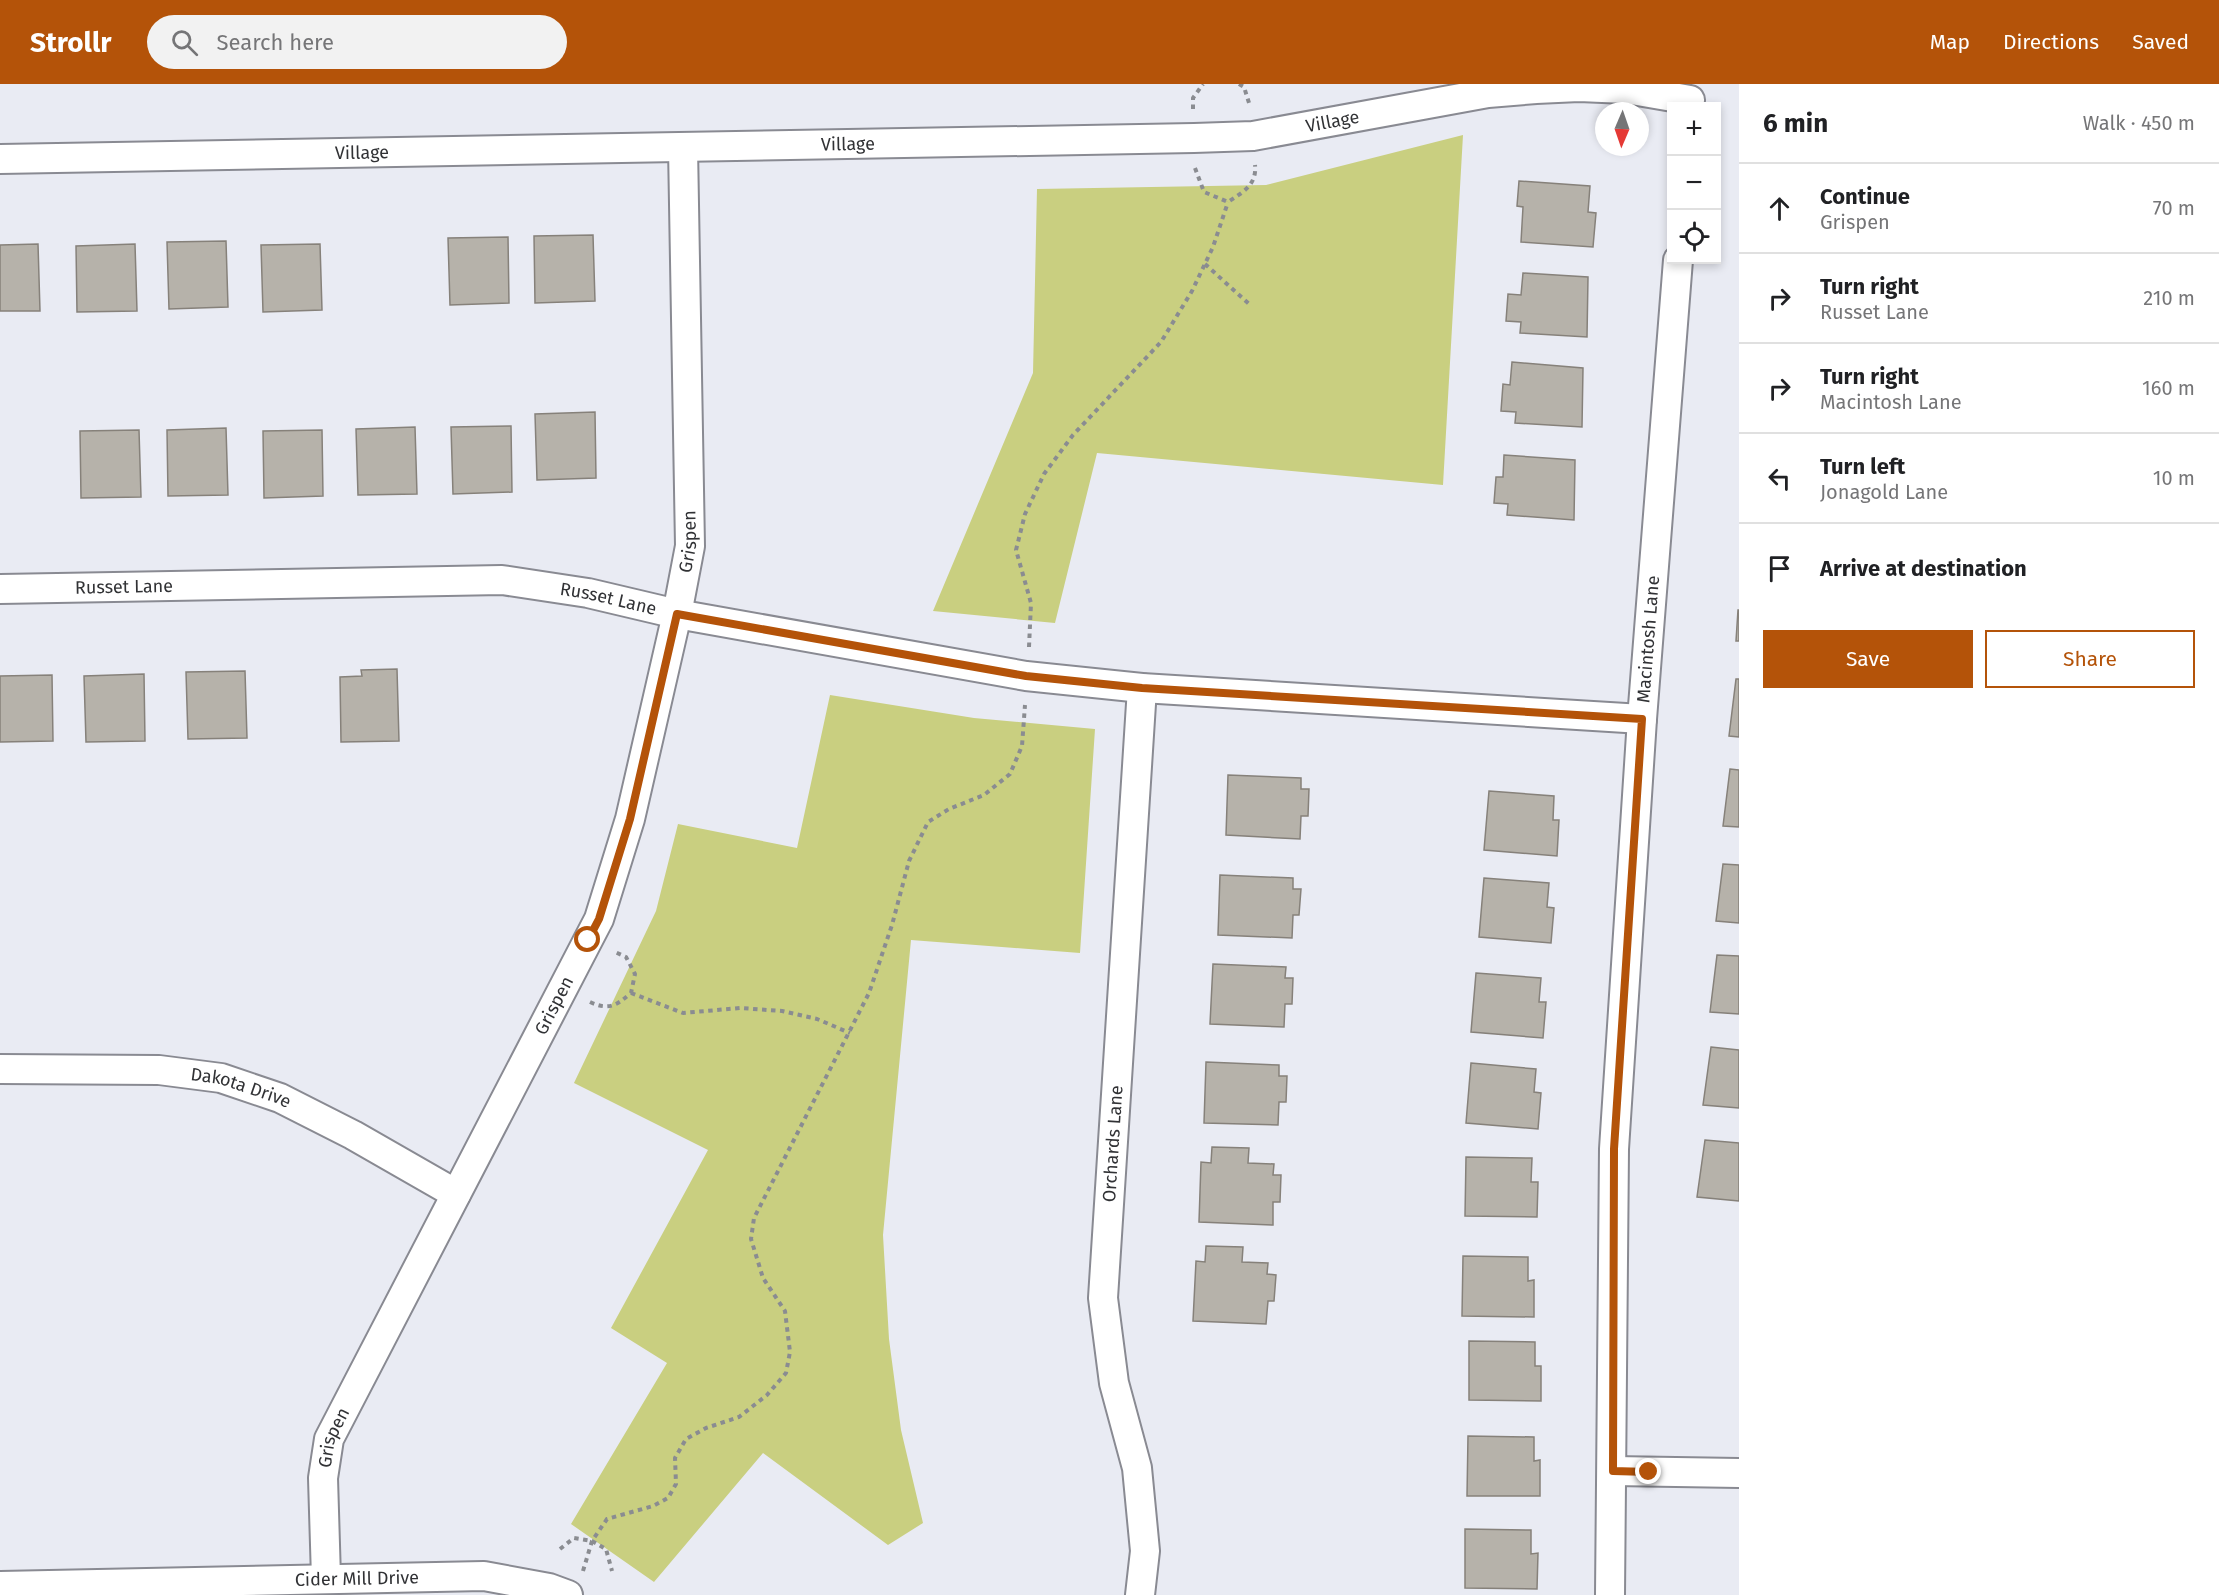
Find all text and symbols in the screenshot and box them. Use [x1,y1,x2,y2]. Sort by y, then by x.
search box [147,15,567,69]
text: Strollr [30,26,111,59]
icon: search [168,26,201,59]
text: Search here [216,29,334,56]
text: Map [1930,29,1970,55]
text: Directions [2003,29,2099,55]
text: Saved [2132,29,2189,55]
north arrow [1595,102,1649,156]
map controls [1667,102,1721,264]
button: + [1667,102,1721,156]
street label: Village [1304,106,1361,137]
text: 6 min [1763,108,1828,139]
text: Walk · 450 m [2083,111,2195,135]
street label: Village [821,133,875,156]
street label: Village [335,141,389,164]
button: − [1667,156,1721,210]
text: Continue [1820,183,1910,210]
icon: ahead [1763,192,1796,225]
text: 70 m [2153,196,2195,220]
button: locate [1667,210,1721,264]
text: Grispen [1820,210,1890,234]
text: Turn right [1820,273,1919,300]
icon: right [1763,282,1796,315]
text: 210 m [2143,286,2195,310]
text: Russet Lane [1820,300,1929,324]
text: Turn right [1820,363,1919,390]
icon: right [1763,372,1796,405]
text: 160 m [2142,376,2195,400]
text: Macintosh Lane [1820,390,1962,414]
text: Turn left [1820,453,1905,480]
icon: left [1763,462,1796,495]
text: 10 m [2153,466,2195,490]
text: Jonagold Lane [1820,480,1948,504]
street label: Grispen [674,510,701,575]
icon: arrive [1763,552,1796,585]
text: Arrive at destination [1820,555,2027,582]
street label: Russet Lane [75,575,173,599]
street label: Macintosh Lane [1632,575,1664,704]
street label: Russet Lane [559,578,659,620]
button: Save [1763,630,1973,688]
button: Share [1985,630,2195,688]
route start [574,926,600,952]
street label: Grispen [530,972,578,1038]
street label: Dakota Drive [189,1063,295,1113]
street label: Orchards Lane [1098,1085,1128,1203]
street label: Grispen [314,1404,354,1469]
route end [1635,1458,1661,1484]
street label: Cider Mill Drive [295,1566,419,1591]

